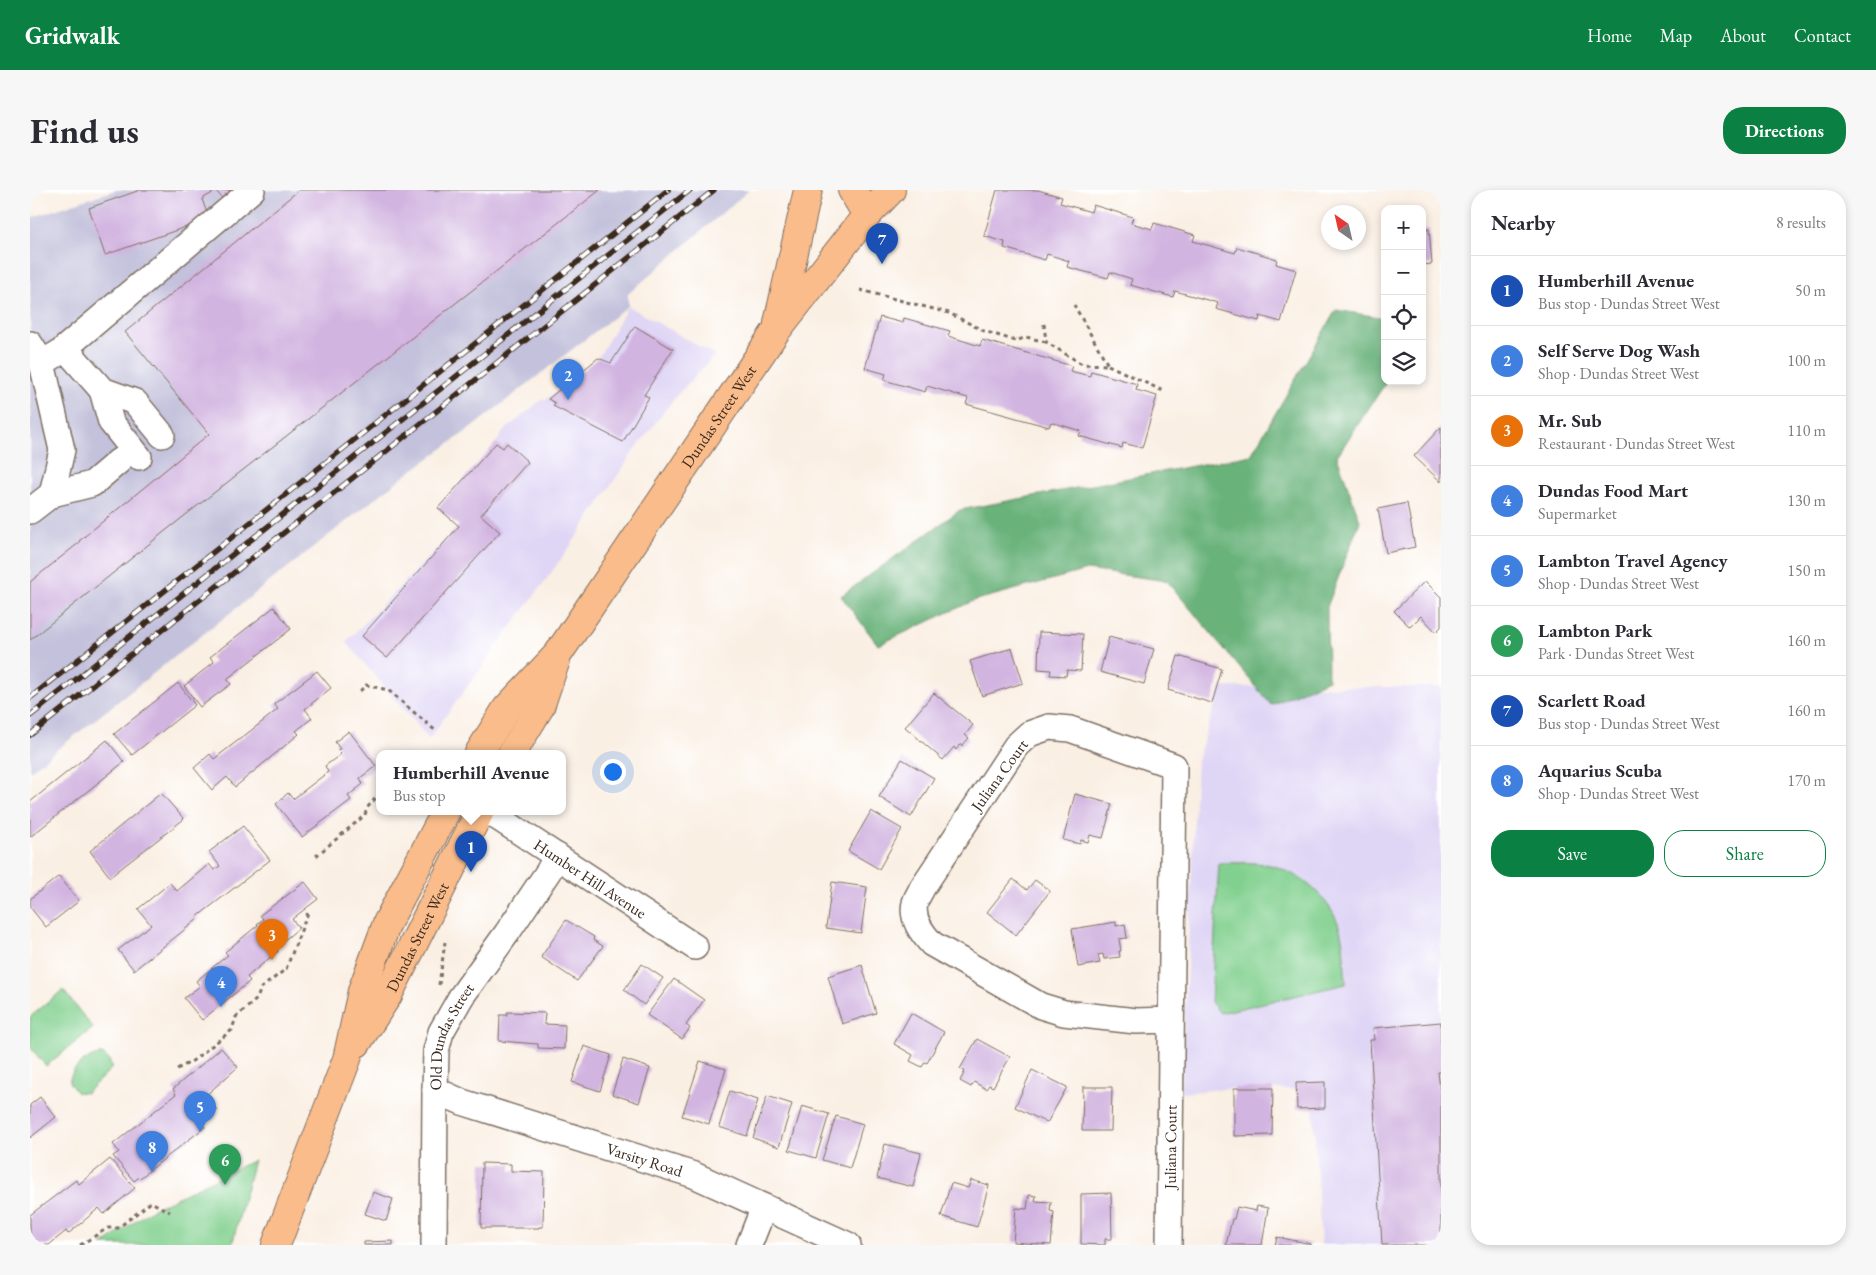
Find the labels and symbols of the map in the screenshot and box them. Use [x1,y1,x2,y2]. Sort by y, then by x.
north arrow [1321,205,1366,250]
pin: 7 [866,223,898,264]
pin: 2 [552,359,584,400]
street label: Dundas Street West [677,361,761,472]
street label: Juliana Court [965,735,1033,817]
your location [600,759,626,785]
pin: 1 [455,831,487,872]
street label: Humber Hill Avenue [530,834,650,923]
street label: Dundas Street West [381,879,454,995]
pin: 3 [256,919,288,960]
pin: 4 [205,966,237,1007]
street label: Old Dundas Street [425,979,479,1091]
pin: 5 [184,1091,216,1132]
street label: Juliana Court [1160,1105,1181,1191]
pin: 8 [136,1131,168,1172]
street label: Varsity Road [604,1138,686,1182]
pin: 6 [209,1144,241,1185]

